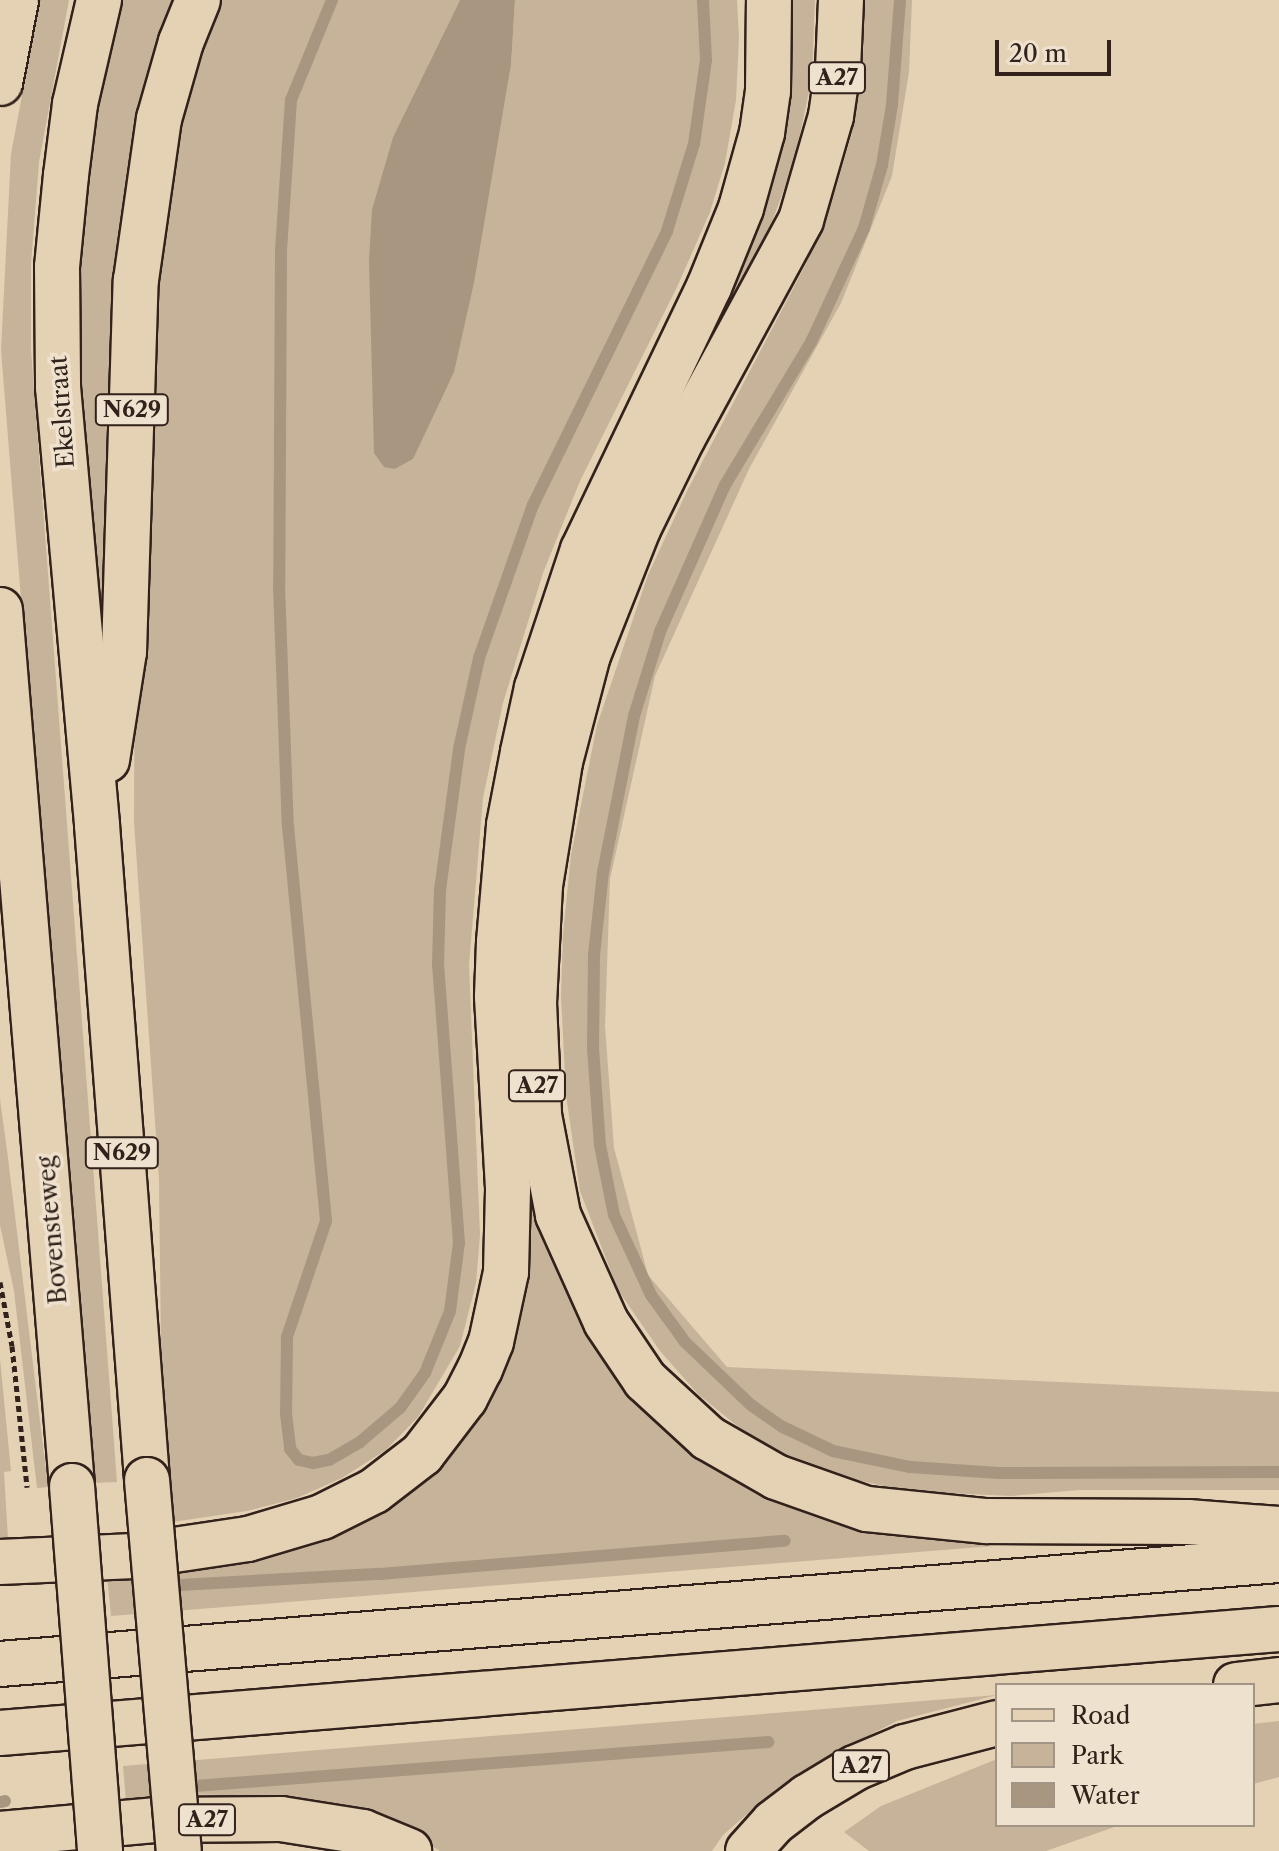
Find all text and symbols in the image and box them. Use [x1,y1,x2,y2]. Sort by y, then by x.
scale bar [999,24,1115,74]
text: 20 m [1009,39,1067,68]
road number: A27 [807,60,867,96]
street label: Ekelstraat [44,355,80,469]
road number: N629 [94,392,170,428]
road number: A27 [507,1068,567,1104]
road number: N629 [84,1135,160,1171]
street label: Bovensteweg [31,1155,73,1305]
legend [995,1683,1255,1827]
text: Road [1071,1701,1130,1730]
text: Park [1071,1741,1123,1770]
road number: A27 [831,1748,891,1784]
text: Water [1071,1781,1140,1810]
road number: A27 [177,1802,237,1838]

